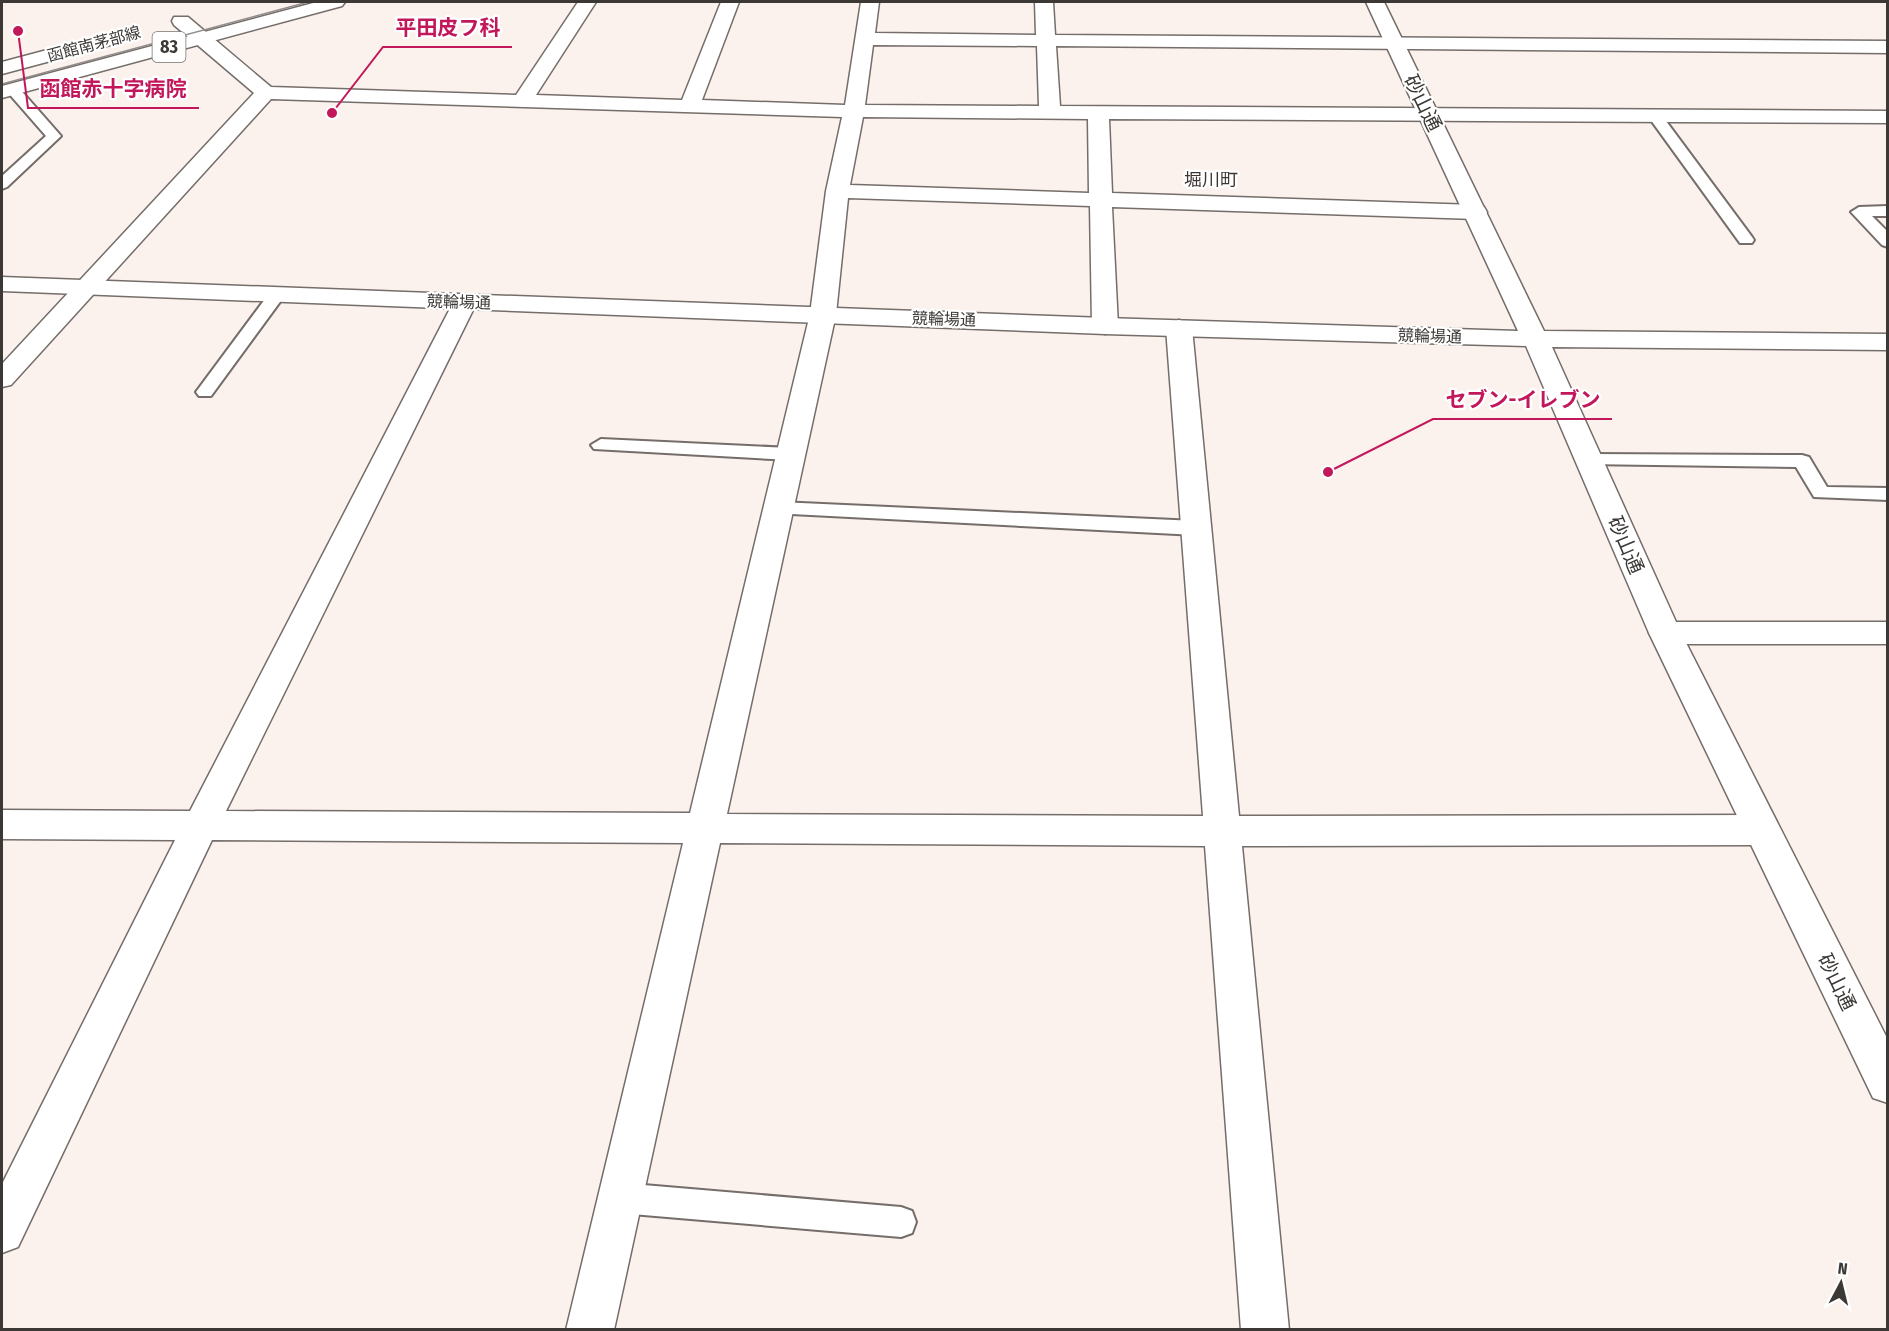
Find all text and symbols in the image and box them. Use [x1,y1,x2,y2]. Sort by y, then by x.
callout: 平田皮フ科 [383,8,512,47]
text: 平田皮フ科 [396,15,501,41]
street label: 函館南茅部線 [45,22,143,66]
road number: 83 [152,32,186,62]
callout: 函館赤十字病院 [28,69,199,108]
street label: 砂山通 [1399,71,1447,135]
text: 函館赤十字病院 [40,76,187,102]
district label: 堀川町 [1184,169,1238,191]
street label: 競輪場通 [427,291,491,313]
street label: 競輪場通 [912,308,976,330]
street label: 競輪場通 [1398,325,1462,347]
callout: セブン-イレブン [1433,380,1612,419]
text: セブン-イレブン [1446,387,1600,413]
street label: 砂山通 [1603,513,1649,577]
street label: 砂山通 [1813,950,1861,1014]
north arrow [1811,1253,1871,1313]
text: N [1837,1259,1849,1279]

